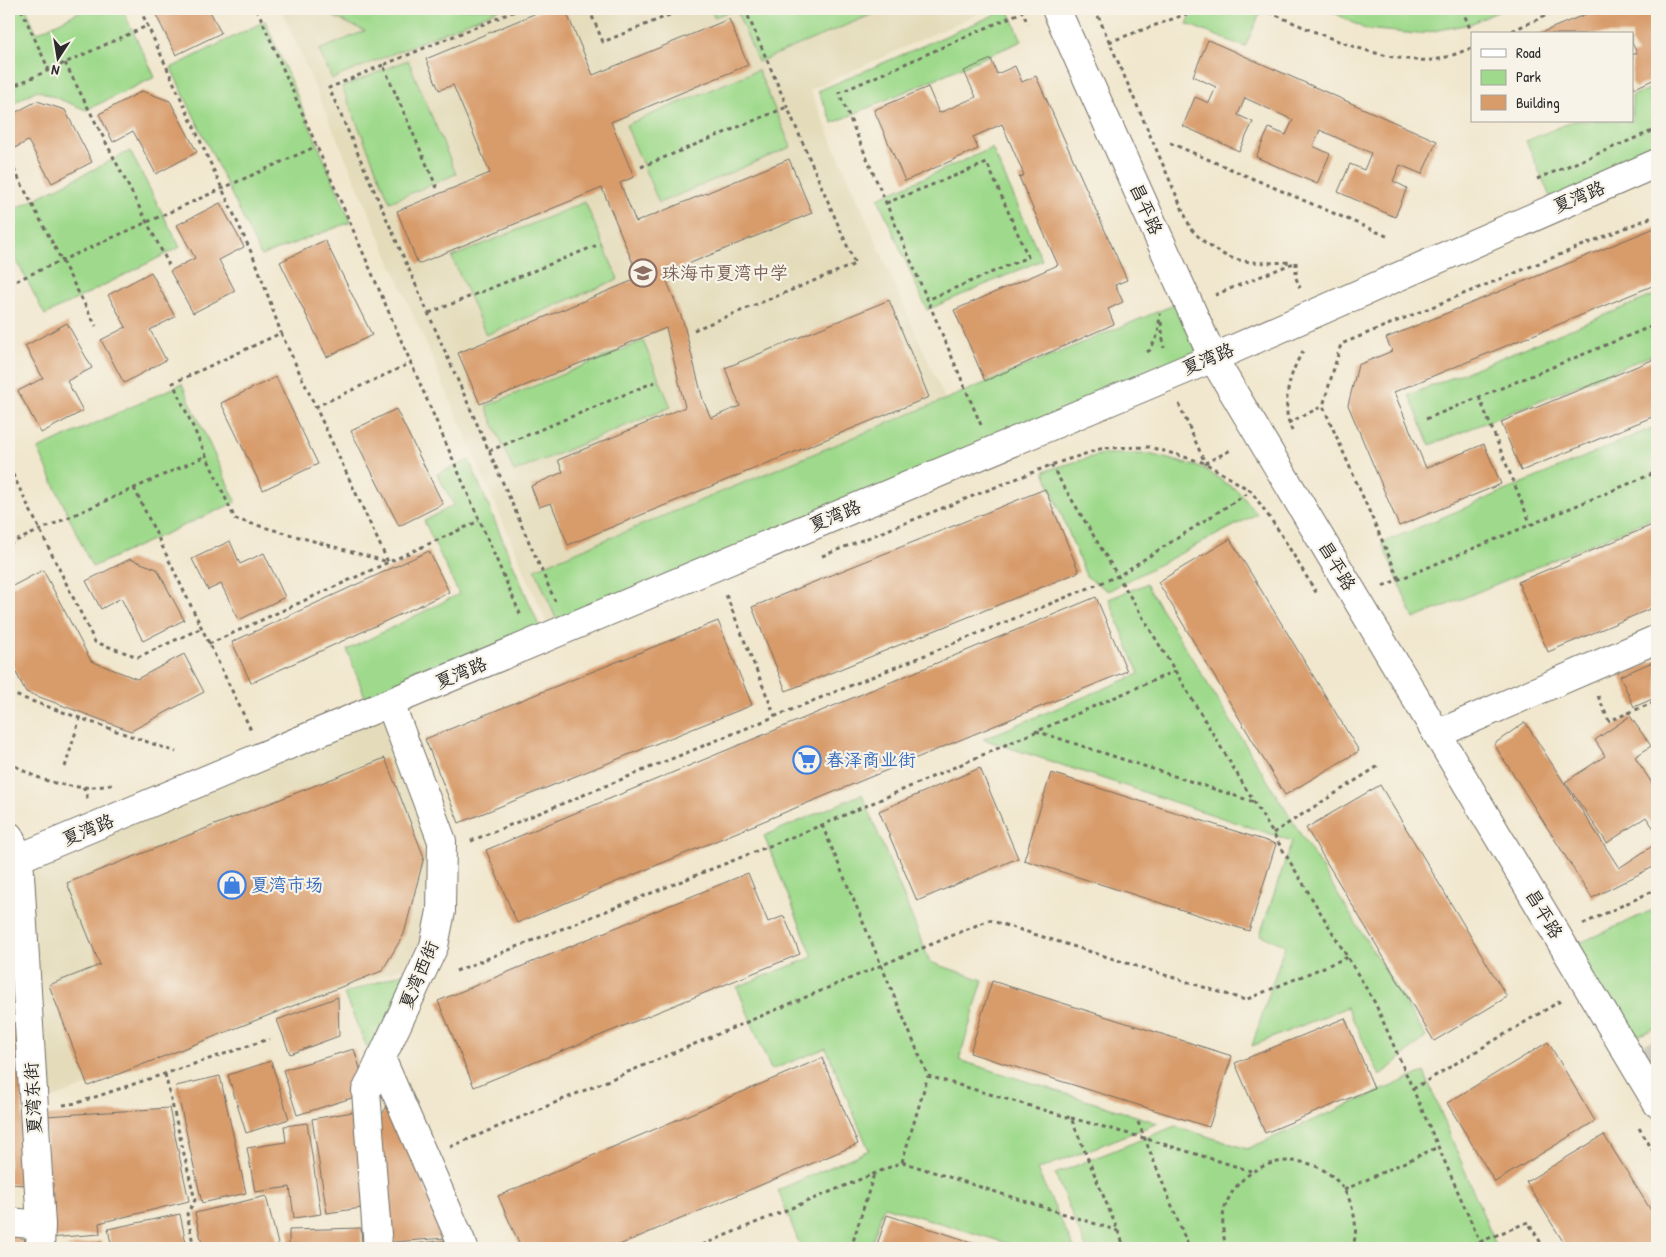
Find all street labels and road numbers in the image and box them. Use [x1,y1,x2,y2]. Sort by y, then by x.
street label: 夏湾路 [1549,174,1609,219]
street label: 昌平路 [1124,179,1169,239]
street label: 夏湾路 [1178,336,1238,381]
street label: 夏湾路 [805,493,865,538]
street label: 昌平路 [1313,536,1362,595]
street label: 夏湾路 [431,650,491,695]
street label: 夏湾路 [58,807,118,852]
street label: 昌平路 [1520,884,1569,943]
street label: 夏湾西街 [393,937,444,1013]
street label: 夏湾东街 [18,1061,47,1135]

